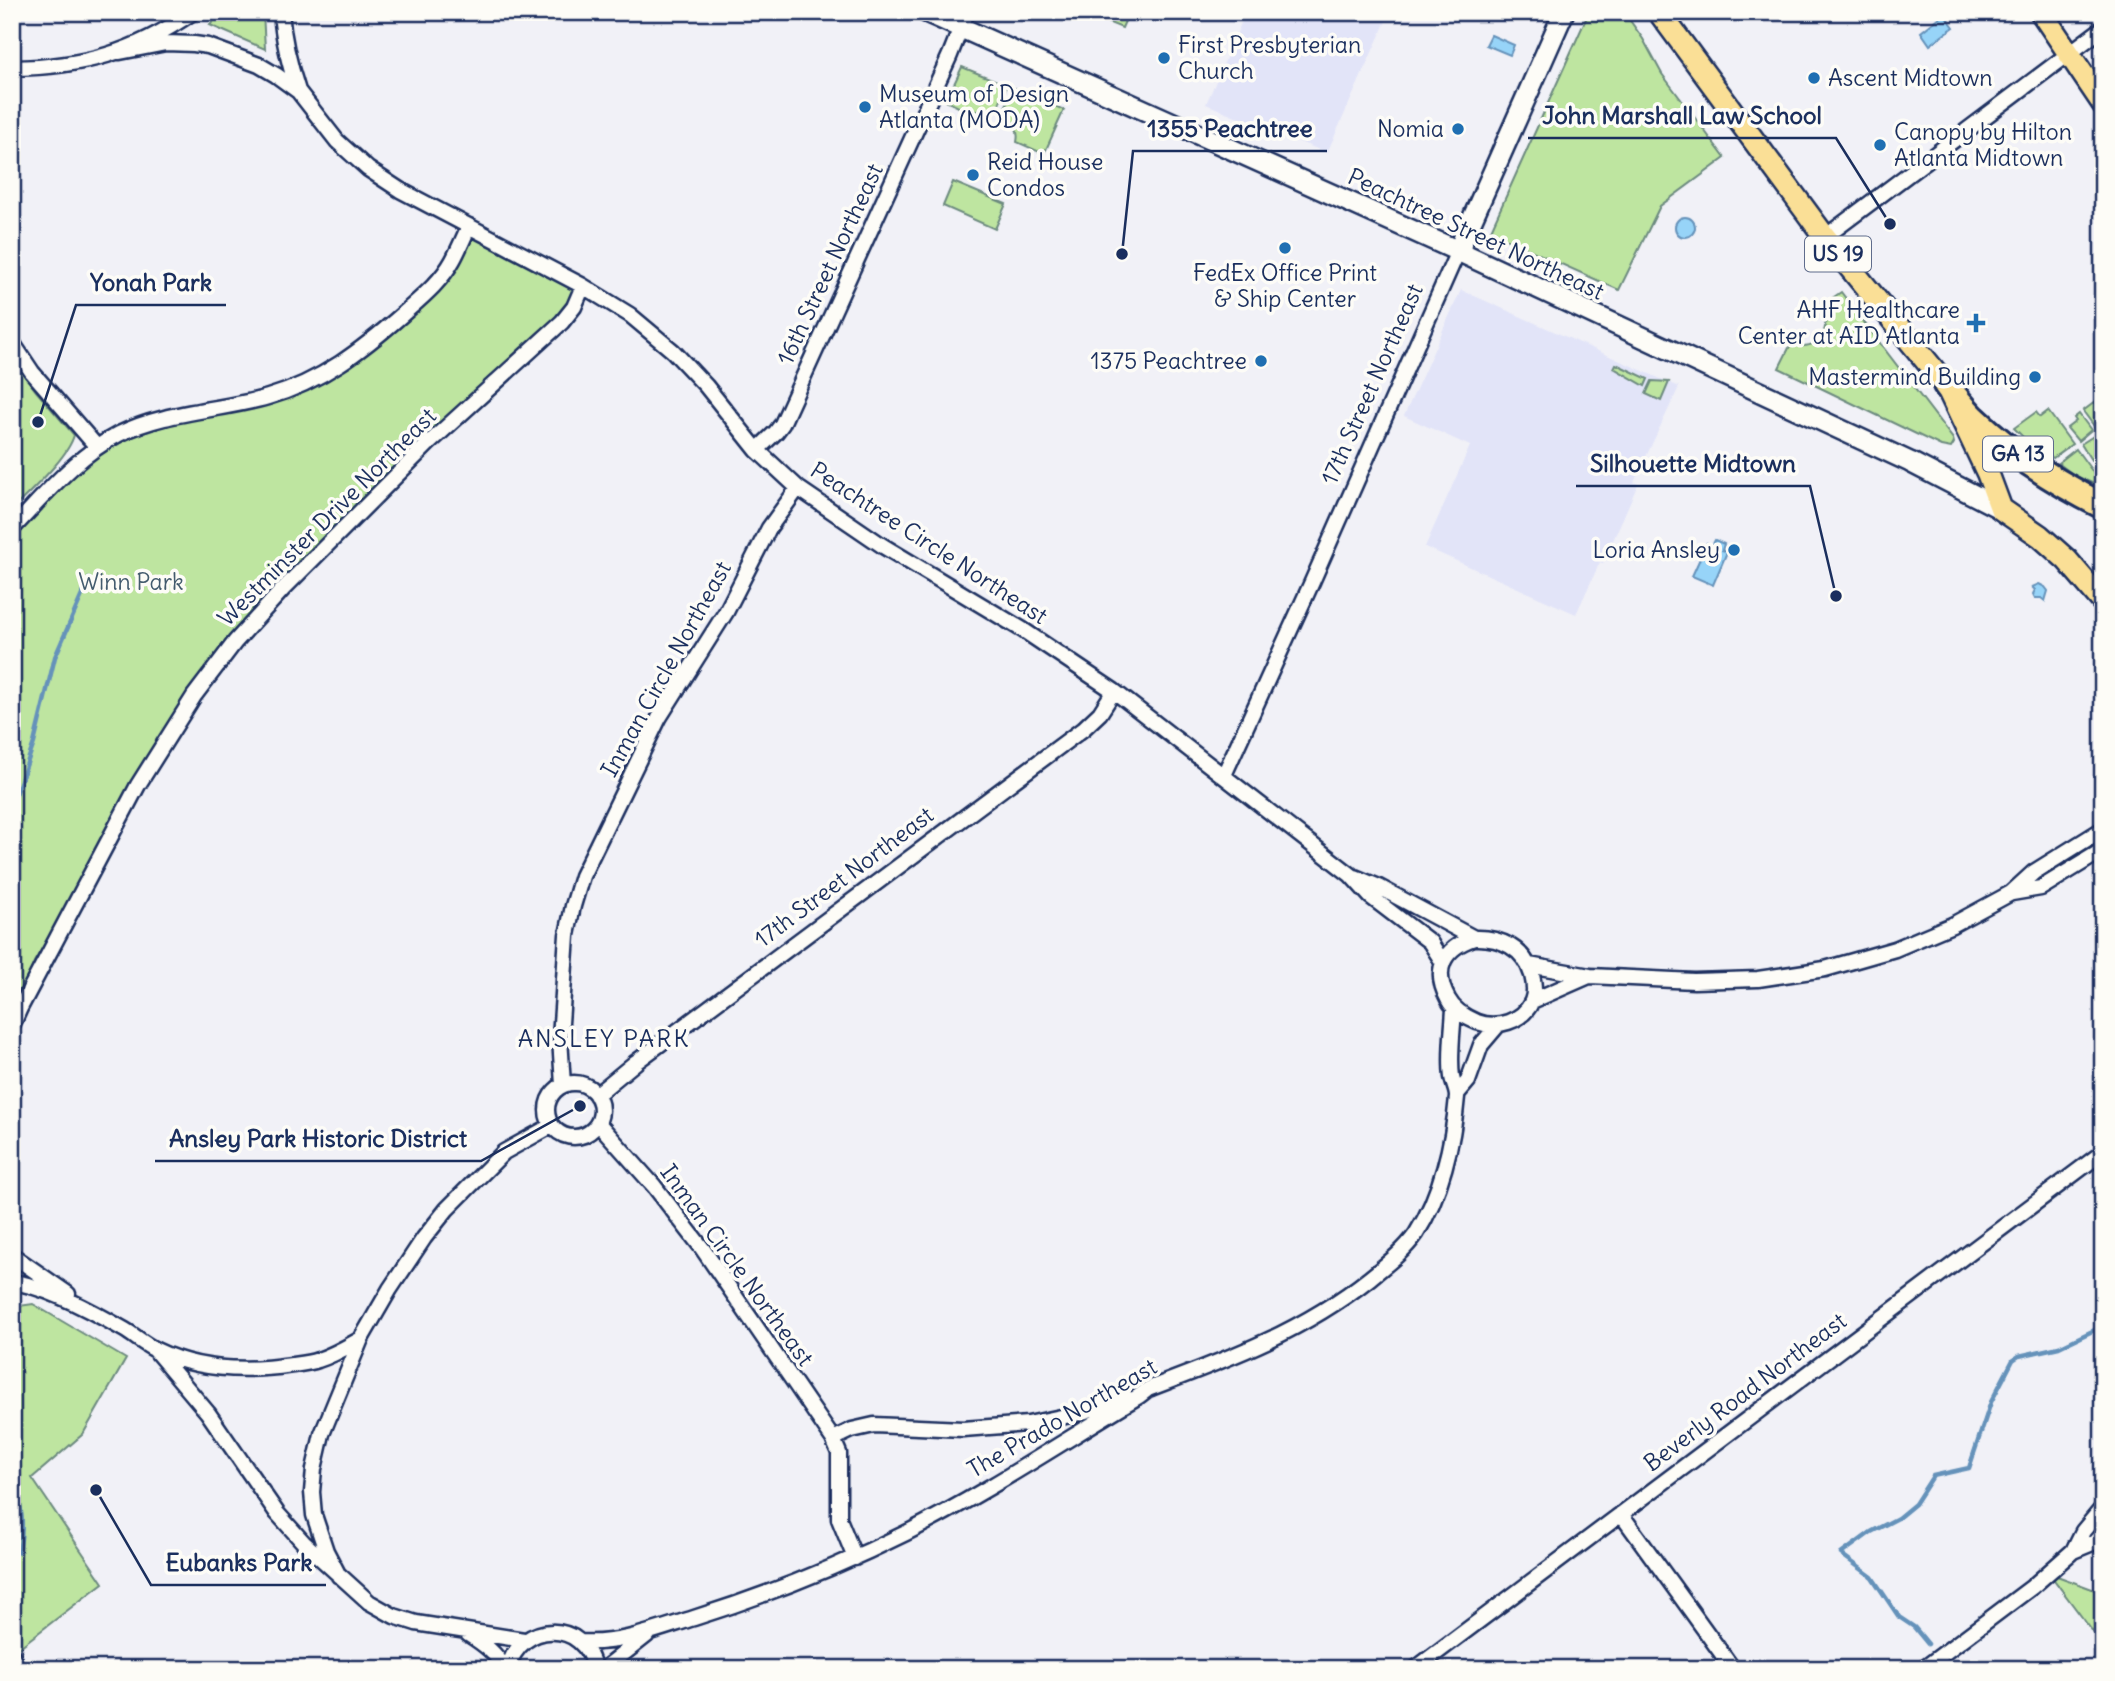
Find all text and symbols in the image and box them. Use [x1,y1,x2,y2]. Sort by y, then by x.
place label: First Presbyterian Church [1178,30,1361,85]
marker: First Presbyterian Church [1156,50,1172,66]
place label: Ascent Midtown [1828,63,1993,92]
marker: Ascent Midtown [1806,70,1822,86]
place label: Museum of Design Atlanta (MODA) [879,79,1069,134]
callout: John Marshall Law School [1528,93,1836,138]
marker: Museum of Design Atlanta (MODA) [857,99,873,115]
text: John Marshall Law School [1542,100,1822,130]
callout: 1355 Peachtree [1133,106,1327,151]
text: 1355 Peachtree [1147,113,1313,143]
place label: Nomia [1377,114,1444,143]
place label: Canopy by Hilton Atlanta Midtown [1894,117,2072,172]
marker: Nomia [1450,121,1466,137]
marker: Canopy by Hilton Atlanta Midtown [1872,137,1888,153]
place label: Reid House Condos [987,147,1103,202]
street label: 16th Street Northeast [770,158,889,369]
street label: Peachtree Street Northeast [1343,161,1609,306]
marker: Reid House Condos [965,167,981,183]
road number: US 19 [1805,236,1871,272]
marker: FedEx Office Print & Ship Center [1277,240,1293,256]
place label: FedEx Office Print & Ship Center [1193,258,1377,313]
callout: Yonah Park [76,260,226,305]
text: Yonah Park [89,267,212,297]
street label: 17th Street Northeast [1314,279,1429,489]
place label: AHF Healthcare Center at AID Atlanta [1738,295,1960,350]
marker: AHF Healthcare Center at AID Atlanta [1966,313,1986,333]
place label: 1375 Peachtree [1090,346,1247,375]
marker: 1375 Peachtree [1253,353,1269,369]
place label: Mastermind Building [1808,362,2021,391]
marker: Mastermind Building [2027,369,2043,385]
street label: Westminster Drive Northeast [211,401,442,632]
road number: GA 13 [1983,436,2053,472]
callout: Silhouette Midtown [1576,441,1810,486]
text: Silhouette Midtown [1590,448,1796,478]
street label: Peachtree Circle Northeast [805,455,1053,630]
place label: Loria Ansley [1593,535,1720,564]
marker: Loria Ansley [1726,542,1742,558]
street label: Inman Circle Northeast [594,556,737,782]
park label: Winn Park [78,567,184,596]
street label: 17th Street Northeast [749,800,939,953]
district label: ANSLEY PARK [518,1023,690,1053]
callout: Ansley Park Historic District [155,1116,481,1161]
text: Ansley Park Historic District [169,1123,468,1153]
street label: Inman Circle Northeast [654,1158,820,1371]
street label: Beverly Road Northeast [1638,1306,1852,1477]
street label: The Prado Northeast [962,1351,1162,1484]
callout: Eubanks Park [151,1540,326,1585]
text: Eubanks Park [166,1547,313,1577]

